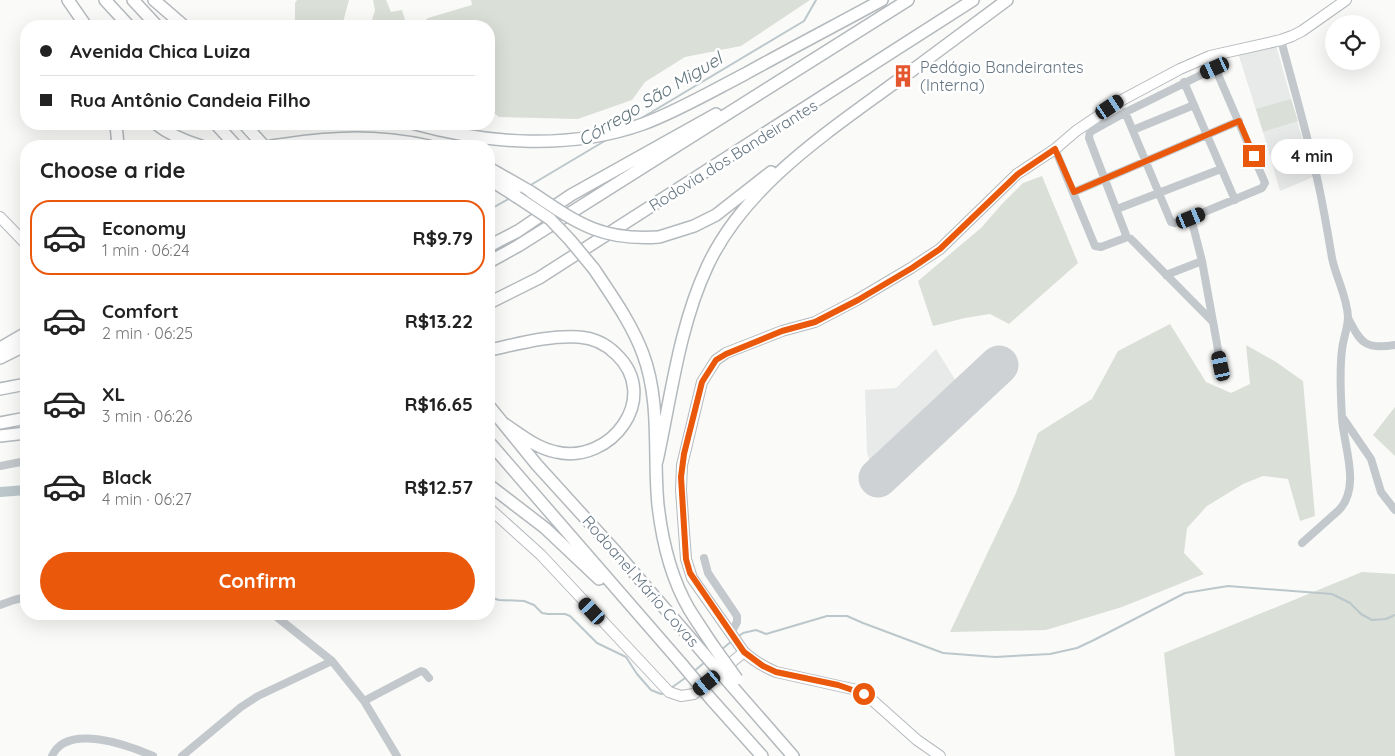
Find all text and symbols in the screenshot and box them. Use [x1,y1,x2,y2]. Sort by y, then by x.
map controls [1325,15,1380,70]
button: locate [1325,15,1380,70]
text: Avenida Chica Luiza [70,39,251,63]
water label: Córrego São Miguel [574,46,728,151]
car [1198,55,1231,81]
place label: Pedágio Bandeirantes (Interna) [920,57,1084,95]
building icon: Pedágio Bandeirantes (Interna) [890,63,916,89]
text: Rua Antônio Candeia Filho [70,88,311,112]
car [1093,92,1126,122]
street label: Rodovia dos Bandeirantes [645,95,821,215]
callout: 4 min [1272,138,1354,174]
route end [1243,145,1265,167]
text: 4 min [1291,146,1333,166]
text: Choose a ride [40,156,185,184]
car [1174,205,1207,231]
icon: car [42,215,87,260]
text: Economy [102,216,186,240]
text: R$9.79 [413,226,473,250]
text: 1 min · 06:24 [102,240,190,260]
icon: car [42,298,87,343]
text: Comfort [102,299,179,323]
text: R$13.22 [405,309,473,333]
text: 2 min · 06:25 [102,323,193,343]
car [1210,350,1231,382]
icon: car [42,381,87,426]
text: XL [102,382,125,406]
text: R$16.65 [405,392,473,416]
text: 3 min · 06:26 [102,406,192,426]
icon: car [42,464,87,509]
text: Black [102,465,152,489]
text: R$12.57 [404,475,473,499]
text: 4 min · 06:27 [102,489,192,509]
street label: Rodoanel Mário Covas [578,511,704,651]
button: Confirm [40,552,475,610]
car [576,595,607,627]
car [690,668,723,698]
route start [853,683,875,705]

